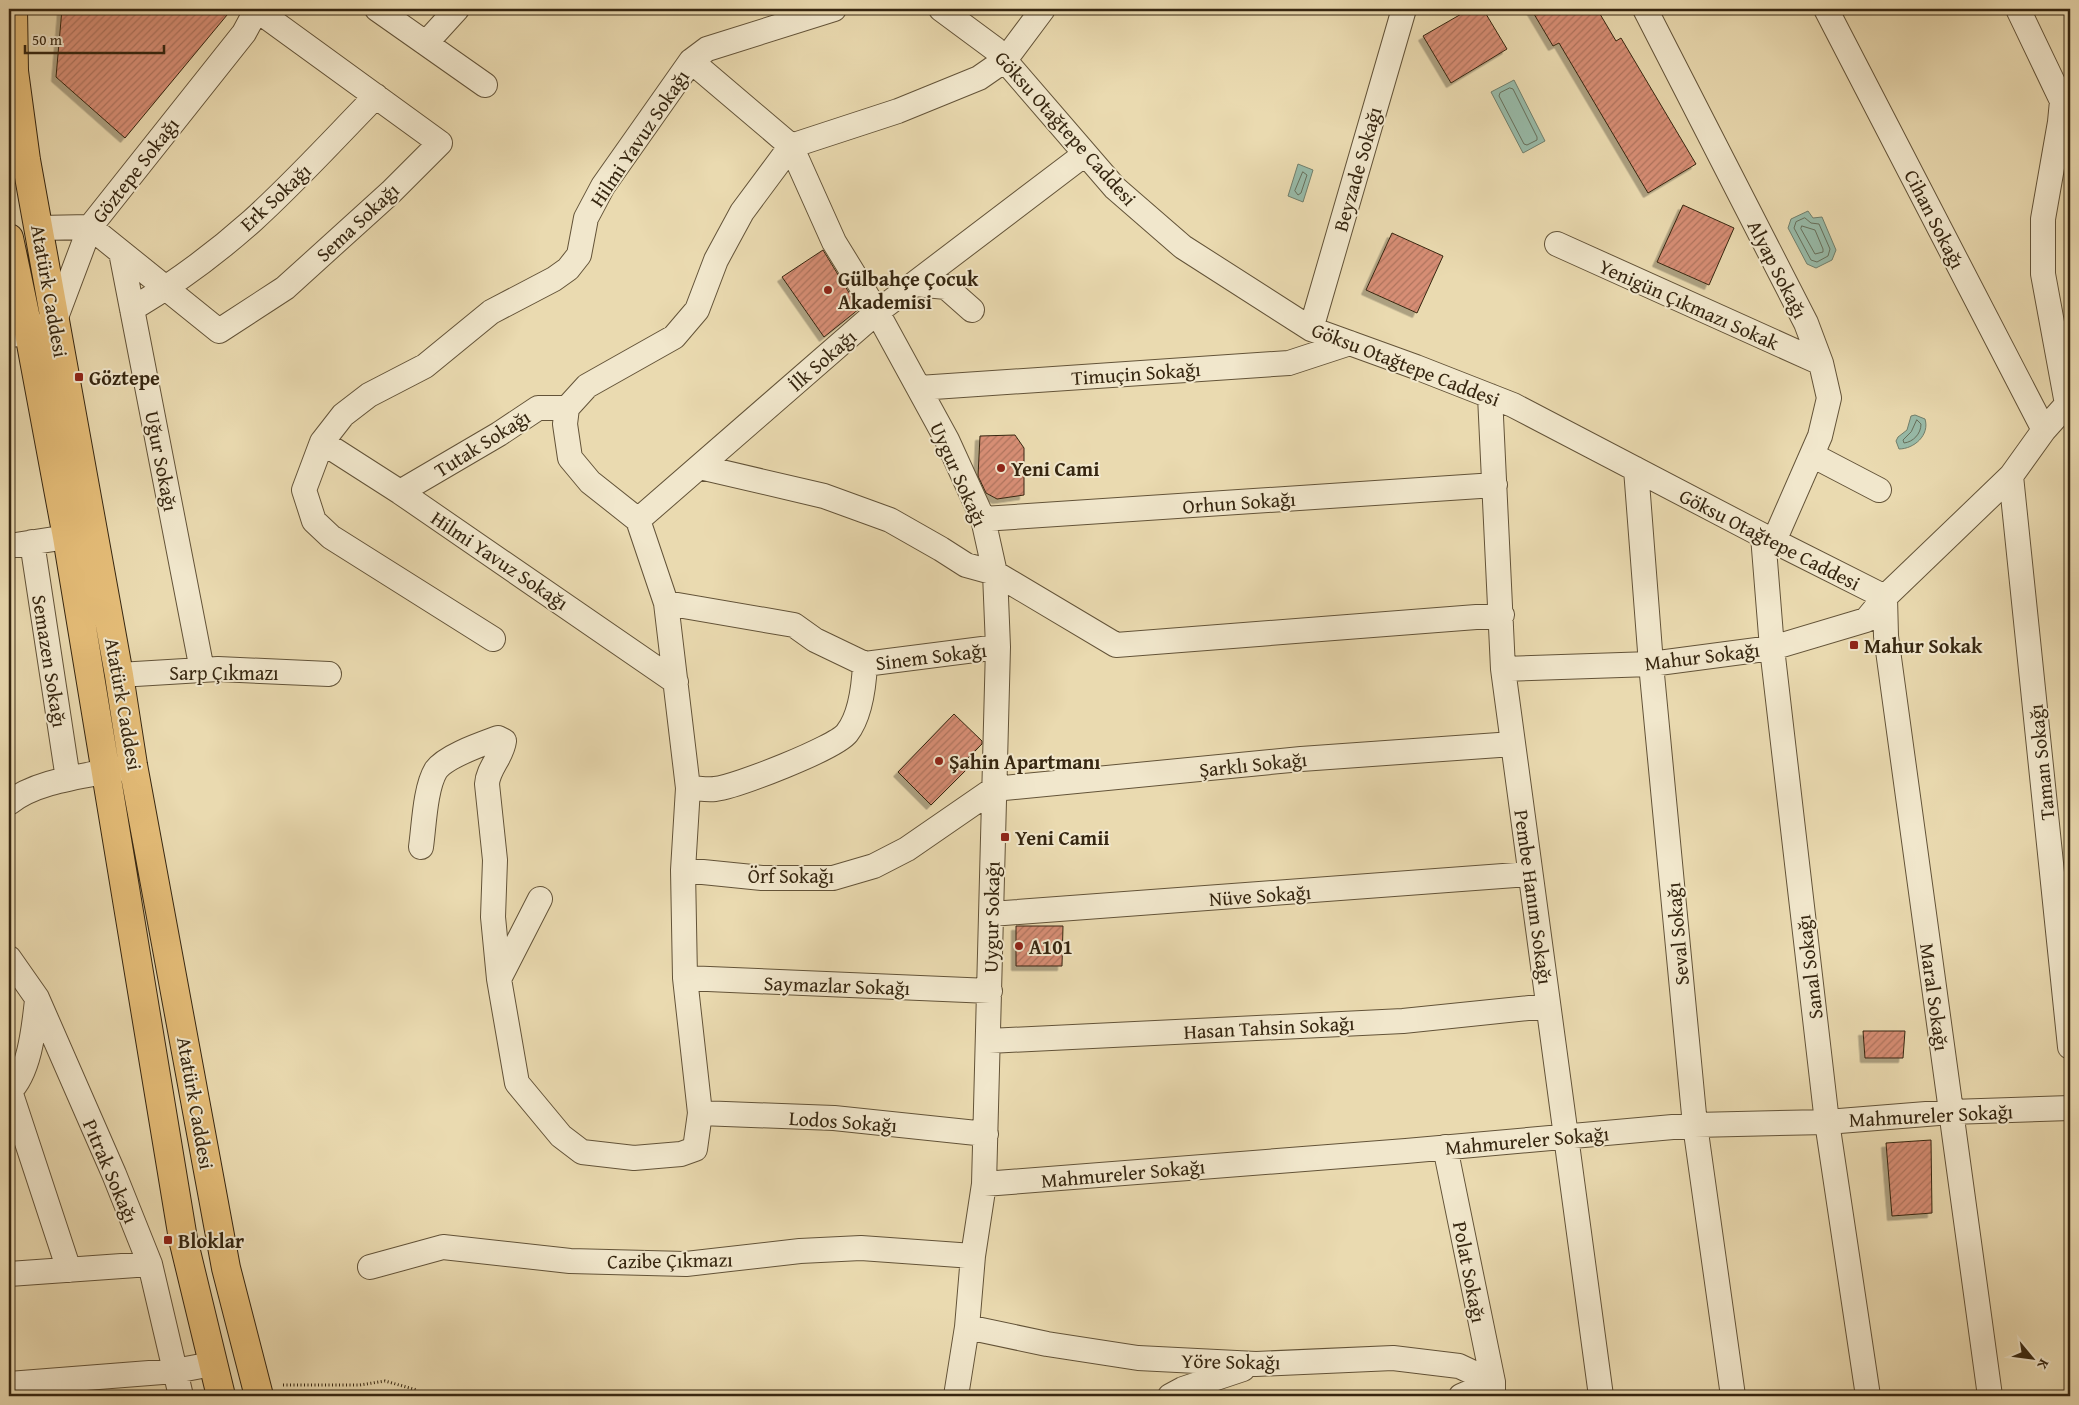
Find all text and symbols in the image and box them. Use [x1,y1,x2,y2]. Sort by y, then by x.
scale bar [25,22,164,54]
text: 50 m [32,29,63,50]
street label: Göksu Otağtepe Caddesi [988,44,1144,212]
street label: Hilmi Yavuz Sokağı [582,63,696,212]
street label: Beyzade Sokağı [1325,103,1389,235]
street label: Göztepe Sokağı [85,111,186,229]
street label: Erk Sokağı [233,156,317,238]
street label: Cihan Sokağı [1898,164,1973,274]
street label: Sema Sokağı [309,176,405,268]
street label: Alyap Sokağı [1741,215,1815,324]
street label: Atatürk Caddesi [24,223,76,360]
street label: Yenigün Çıkmazı Sokak [1594,251,1784,357]
place label: Gülbahçe Çocuk Akademisi [838,264,979,316]
marker: Gülbahçe Çocuk Akademisi [822,284,834,296]
street label: Göksu Otağtepe Caddesi [1308,315,1505,413]
street label: İlk Sokağı [782,322,863,398]
street label: Timuçin Sokağı [1071,354,1202,392]
place label: Göztepe [89,363,160,392]
marker: Göztepe [73,371,85,383]
street label: Tutak Sokağı [428,402,536,484]
street label: Uğur Sokağı [138,408,186,514]
street label: Uygur Sokağı [923,417,995,531]
place label: Yeni Cami [1011,454,1099,483]
marker: Yeni Cami [995,462,1007,474]
street label: Göksu Otağtepe Caddesi [1675,481,1866,597]
street label: Orhun Sokağı [1182,484,1297,520]
street label: Hilmi Yavuz Sokağı [426,503,575,617]
street label: Semazen Sokağı [25,593,75,730]
place label: Mahur Sokak [1864,631,1983,660]
street label: Sinem Sokağı [874,635,989,677]
street label: Mahur Sokağı [1643,635,1762,677]
street label: Atatürk Caddesi [98,636,150,773]
marker: Mahur Sokak [1848,639,1860,651]
street label: Sarp Çıkmazı [169,658,279,687]
street label: Taman Sokağı [2020,702,2062,821]
street label: Şarklı Sokağı [1198,744,1309,784]
place label: Şahin Apartmanı [949,747,1101,776]
marker: Şahin Apartmanı [933,755,945,767]
street label: Pembe Hanım Sokağı [1507,808,1561,987]
place label: Yeni Camii [1015,823,1110,852]
marker: Yeni Camii [999,831,1011,843]
street label: Örf Sokağı [748,861,835,890]
street label: Uygur Sokağı [976,861,1006,973]
street label: Nüve Sokağı [1208,877,1312,913]
street label: Seval Sokağı [1658,881,1696,987]
street label: Sanal Sokağı [1788,913,1830,1021]
place label: A101 [1029,932,1073,961]
marker: A101 [1013,940,1025,952]
street label: Maral Sokağı [1913,941,1957,1053]
street label: Saymazlar Sokağı [763,968,911,1002]
street label: Hasan Tahsin Sokağı [1183,1008,1356,1046]
street label: Atatürk Caddesi [170,1035,222,1172]
street label: Mahmureler Sokağı [1848,1096,2014,1134]
street label: Lodos Sokağı [788,1103,898,1139]
street label: Pıtrak Sokağı [76,1114,146,1228]
street label: Mahmureler Sokağı [1444,1118,1611,1162]
street label: Mahmureler Sokağı [1040,1151,1207,1195]
street label: Polat Sokağı [1446,1219,1494,1326]
place label: Bloklar [178,1226,244,1255]
marker: Bloklar [162,1234,174,1246]
street label: Cazibe Çıkmazı [607,1244,733,1276]
north arrow [2006,1332,2056,1382]
street label: Yöre Sokağı [1181,1346,1281,1376]
text: K [2032,1356,2054,1373]

